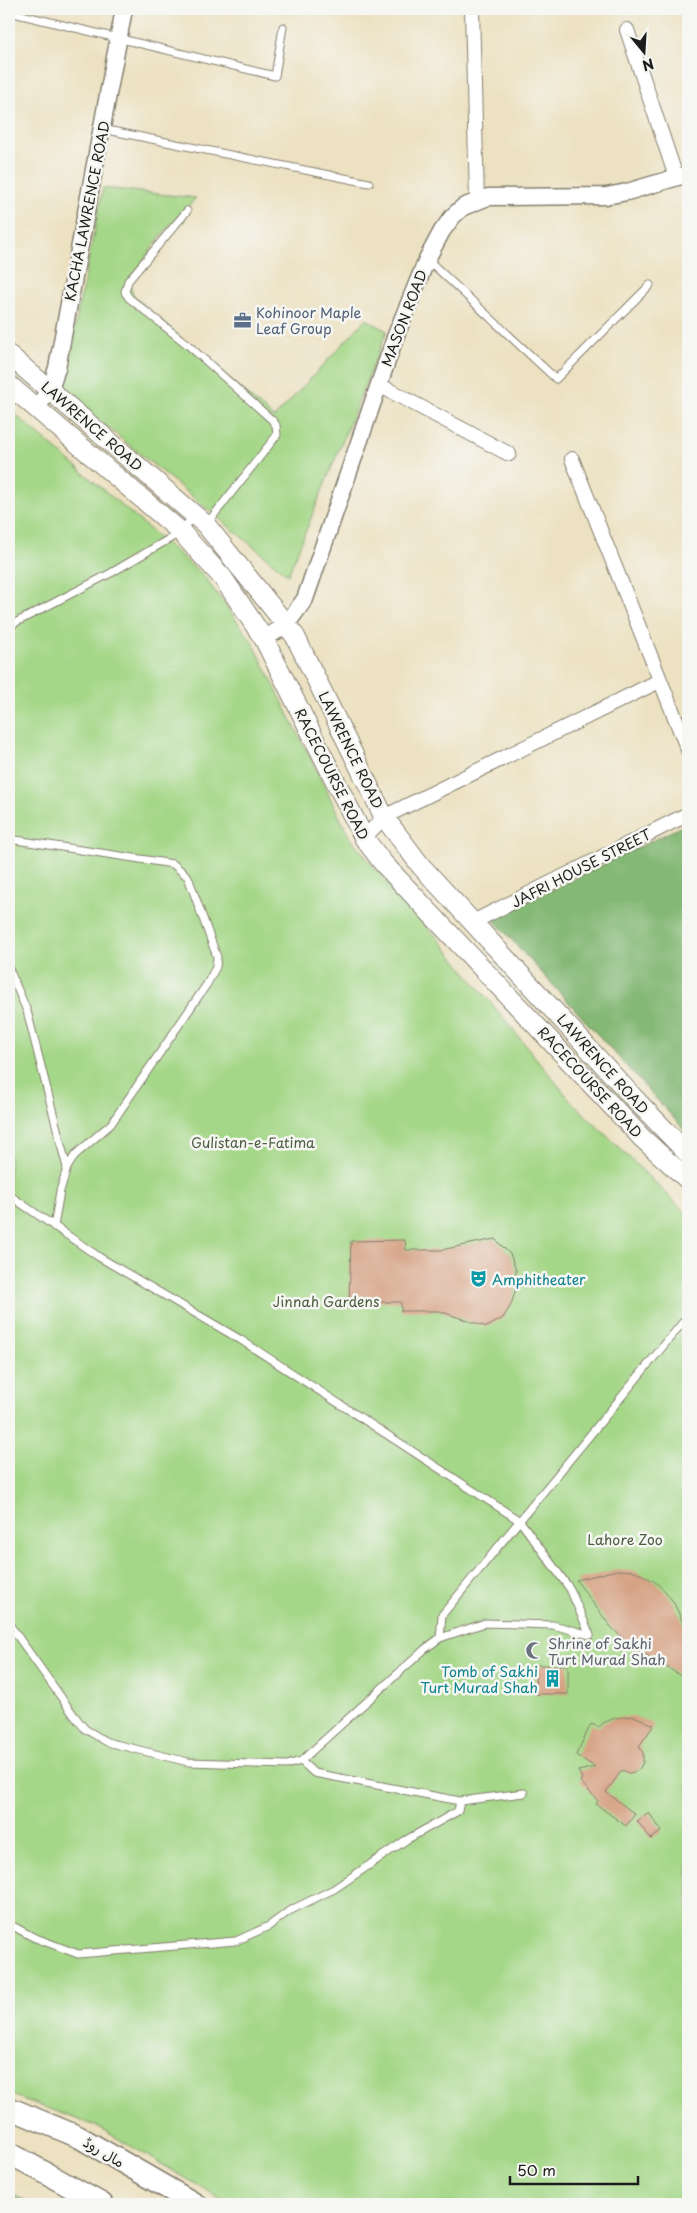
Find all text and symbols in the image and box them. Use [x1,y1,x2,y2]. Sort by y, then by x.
north arrow [620,28,670,78]
text: N [640,53,657,77]
street label: KACHA LAWRENCE ROAD [59,119,115,303]
street label: MASON ROAD [376,266,432,370]
place label: Kohinoor Maple Leaf Group [256,302,362,339]
office icon: Kohinoor Maple Leaf Group [232,310,252,330]
street label: LAWRENCE ROAD [37,376,147,476]
street label: LAWRENCE ROAD [313,688,389,812]
street label: RACECOURSE ROAD [290,705,374,843]
street label: JAFRI HOUSE STREET [507,823,655,912]
street label: LAWRENCE ROAD [552,1009,654,1119]
street label: RACECOURSE ROAD [533,1022,647,1142]
park label: Gulistan-e-Fatima [191,1132,315,1153]
theatre icon: Amphitheater [468,1269,488,1289]
place label: Amphitheater [492,1269,586,1290]
park label: Jinnah Gardens [273,1291,379,1312]
park label: Lahore Zoo [587,1529,663,1550]
place label: Shrine of Sakhi Turt Murad Shah [548,1633,666,1670]
mosque icon: Shrine of Sakhi Turt Murad Shah [524,1641,544,1661]
place label: Tomb of Sakhi Turt Murad Shah [420,1661,538,1698]
building icon: Tomb of Sakhi Turt Murad Shah [542,1669,562,1689]
street label: مال روڈ [79,2132,129,2172]
scale bar [510,2153,637,2185]
text: 50 m [517,2158,556,2181]

